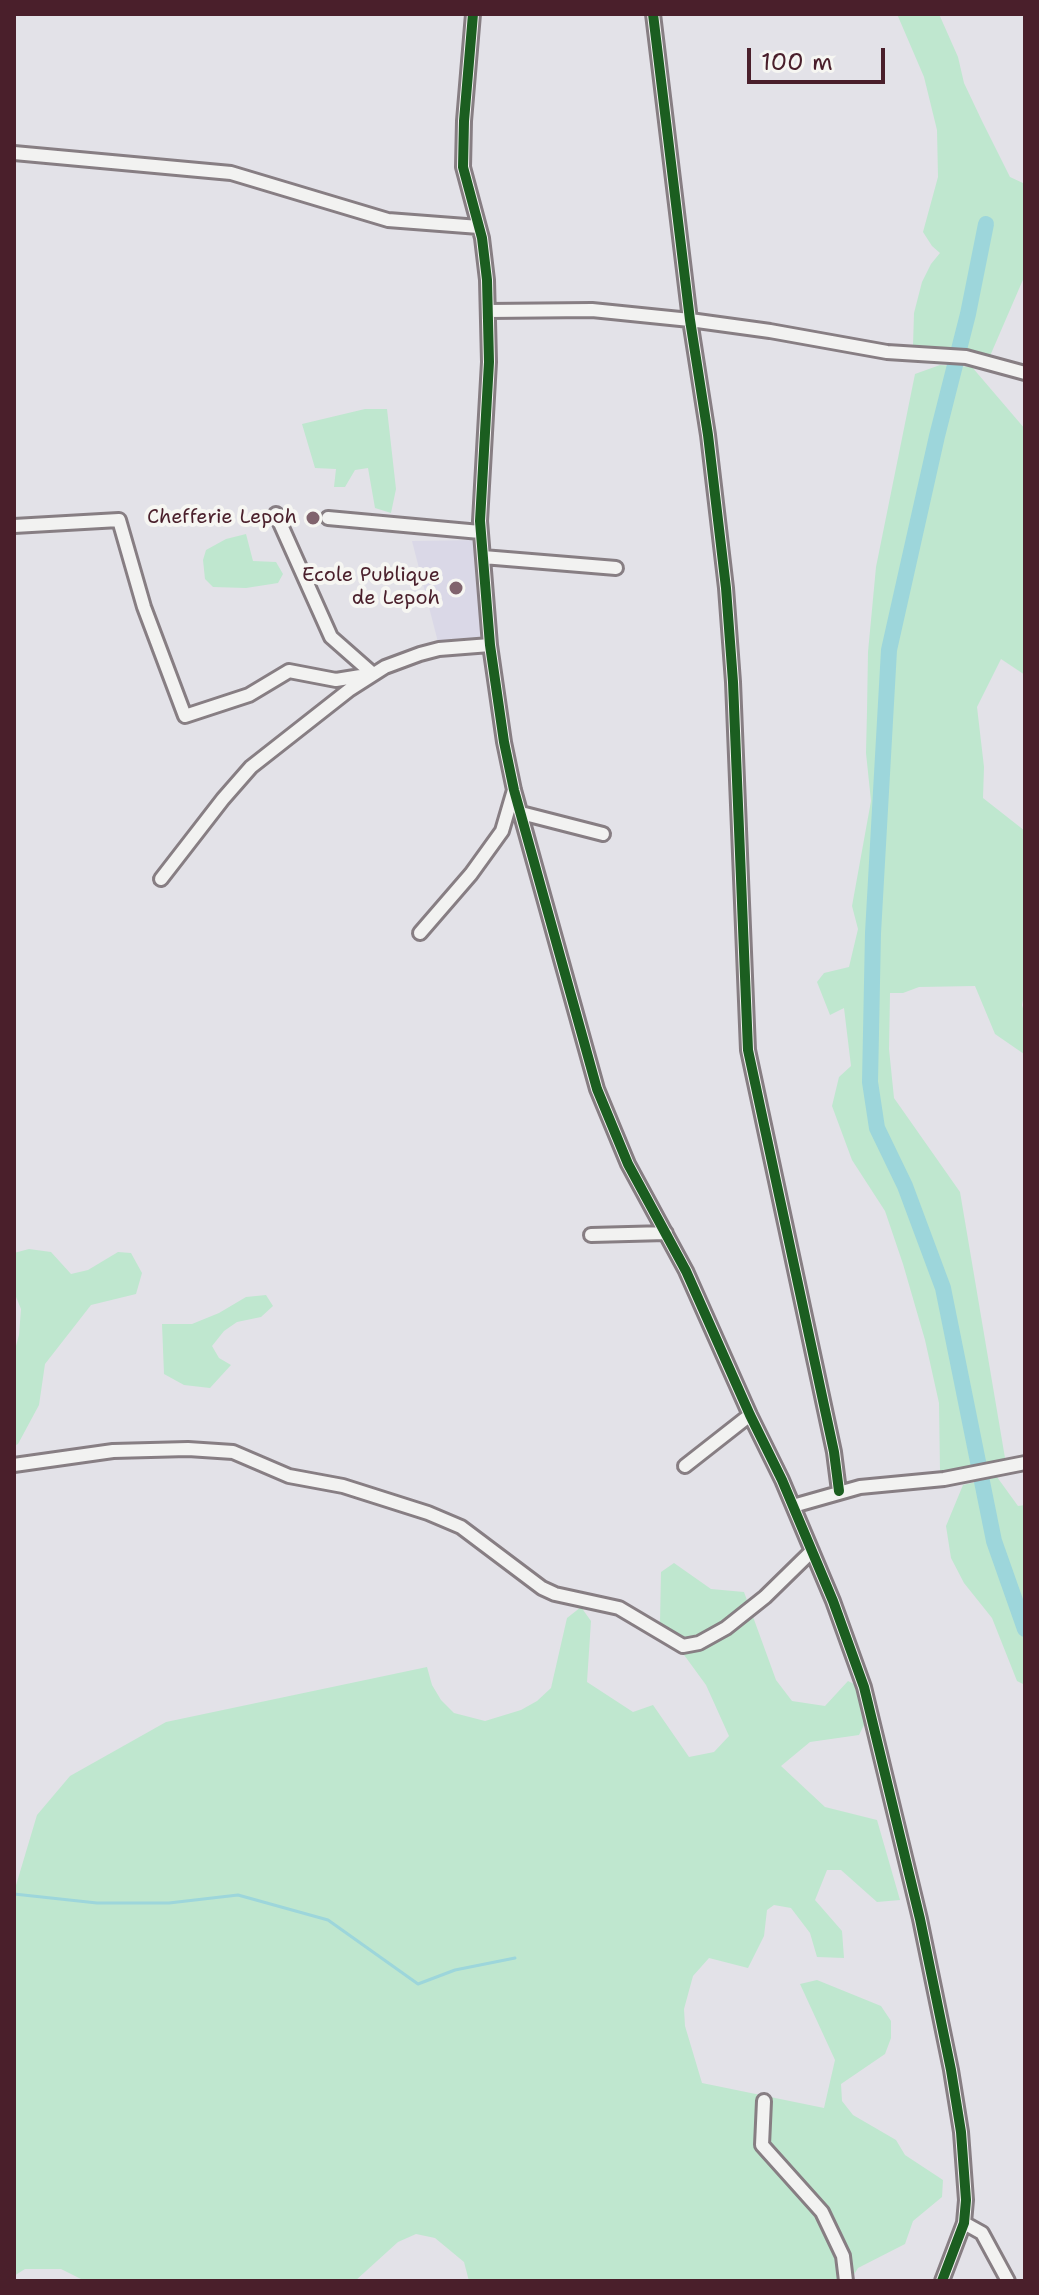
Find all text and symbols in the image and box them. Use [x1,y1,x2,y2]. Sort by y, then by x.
scale bar [751,32,889,82]
text: 100 m [761,46,833,78]
place label: Chefferie Lepoh [147,506,297,530]
marker: Chefferie Lepoh [304,509,322,527]
place label: Ecole Publique de Lepoh [302,564,440,611]
marker: Ecole Publique de Lepoh [447,579,465,597]

